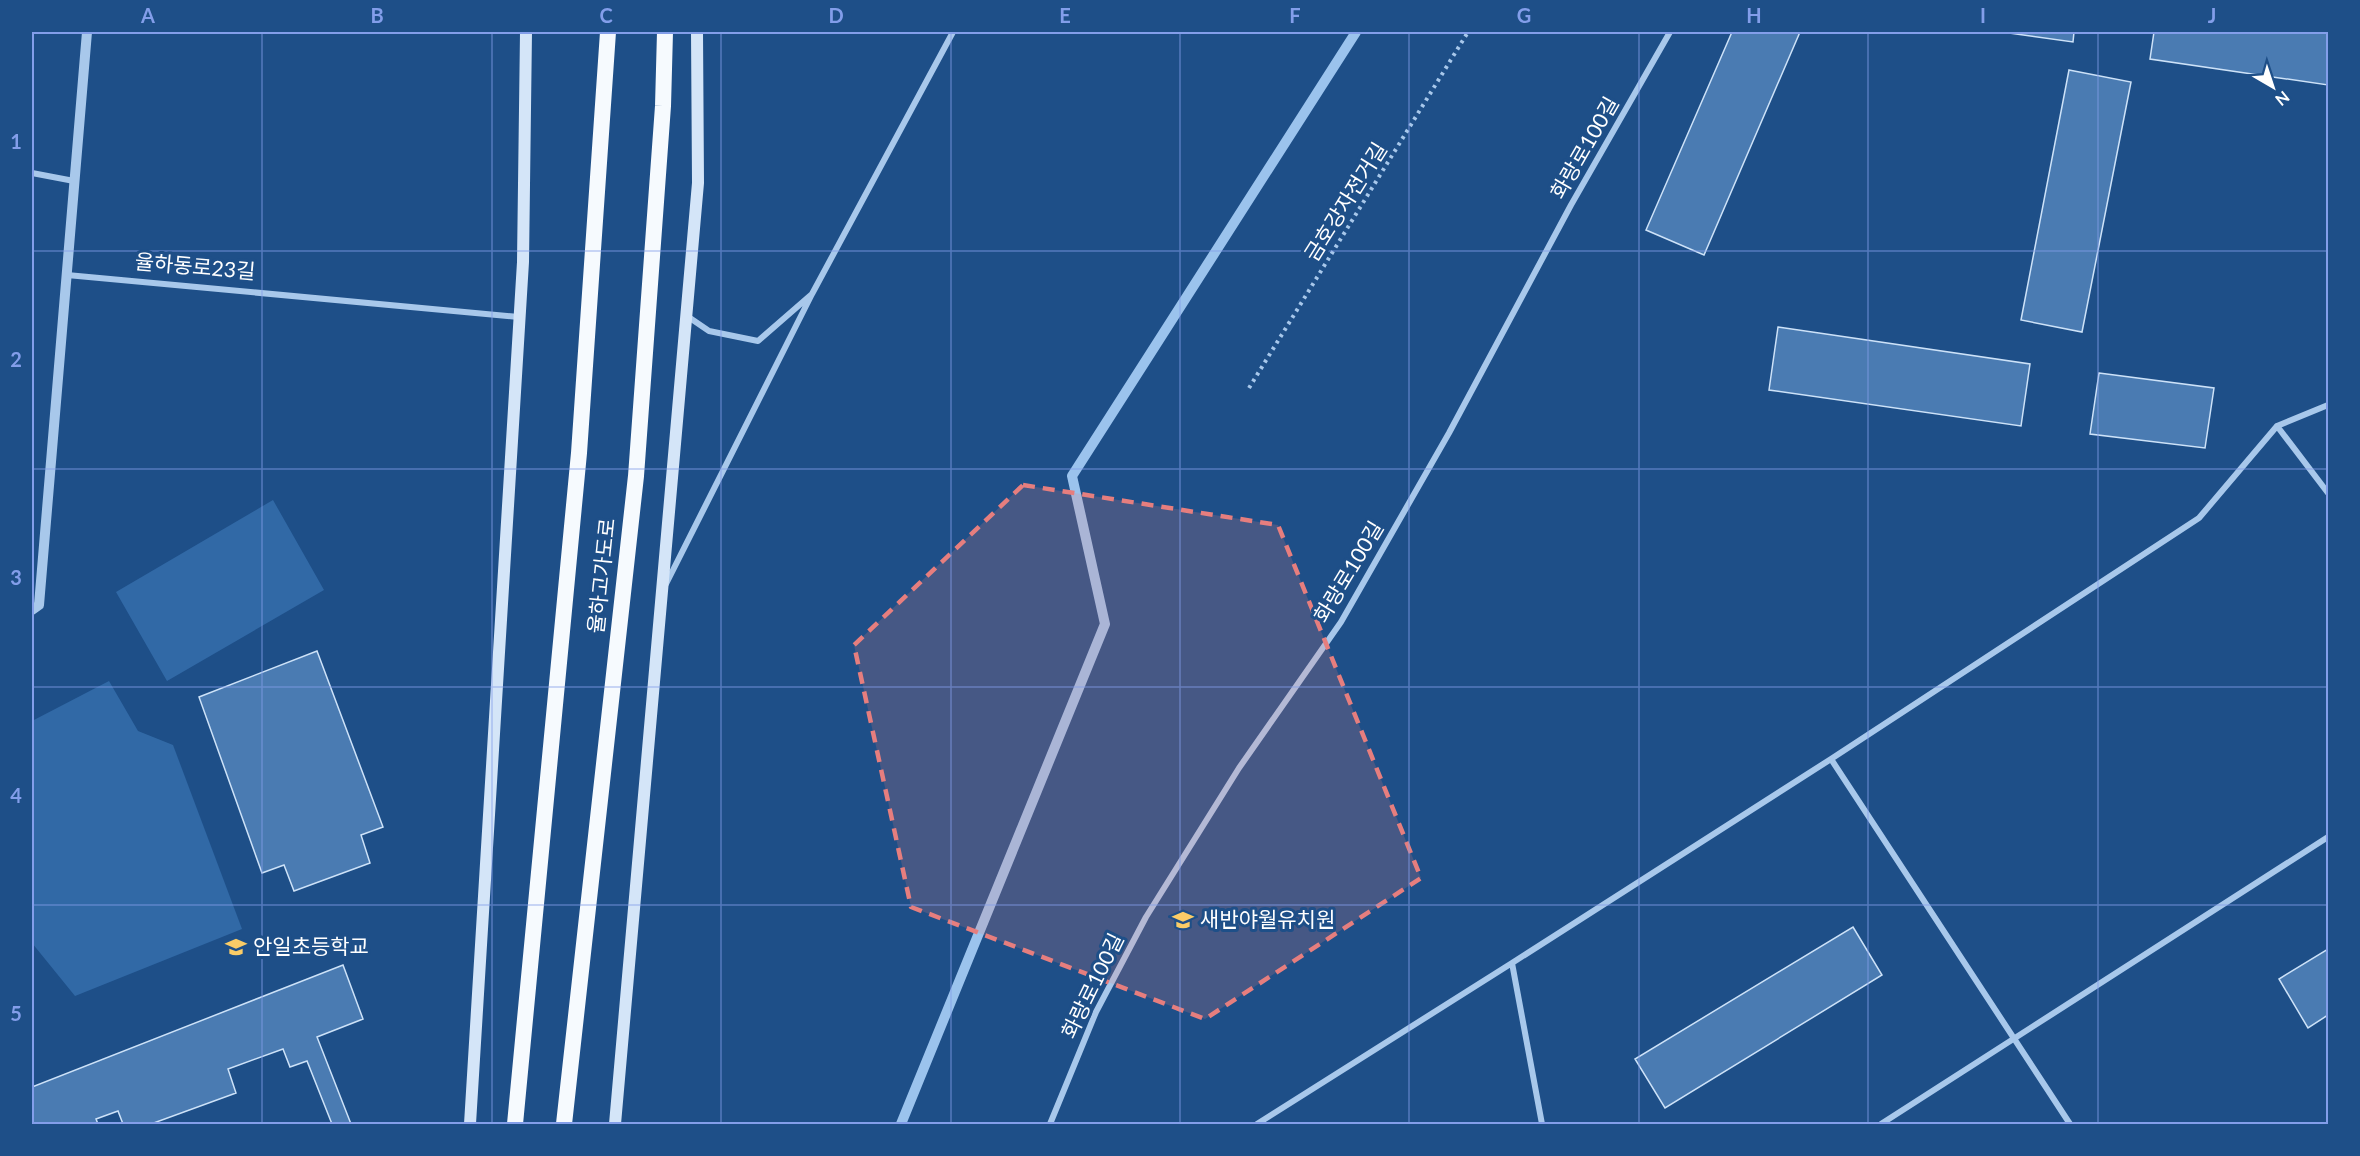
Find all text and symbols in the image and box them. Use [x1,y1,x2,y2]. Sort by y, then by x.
text: A [140,3,155,27]
text: B [370,3,384,27]
text: C [599,3,613,27]
text: D [828,3,844,27]
text: E [1059,3,1071,27]
text: F [1289,3,1301,27]
text: G [1517,3,1531,27]
text: H [1746,3,1762,27]
text: I [1980,3,1986,27]
text: J [2208,3,2216,27]
north arrow [2243,57,2303,117]
text: N [2272,88,2294,110]
street label: 화랑로100길 [1544,92,1623,203]
text: 1 [10,129,22,153]
street label: 금호강자전거길 [1298,137,1391,265]
street label: 율하동로23길 [134,248,256,283]
text: 2 [10,347,22,371]
street label: 화랑로100길 [1308,516,1388,626]
street label: 율하고가도로 [582,517,619,635]
text: 3 [10,565,22,589]
text: 4 [10,783,22,807]
place label: 새반야월유치원 [1200,906,1335,931]
school or university icon: 새반야월유치원 [1171,908,1195,932]
street label: 화랑로100길 [1055,929,1128,1042]
place label: 안일초등학교 [253,933,369,958]
school or university icon: 안일초등학교 [224,935,248,959]
text: 5 [10,1001,22,1025]

